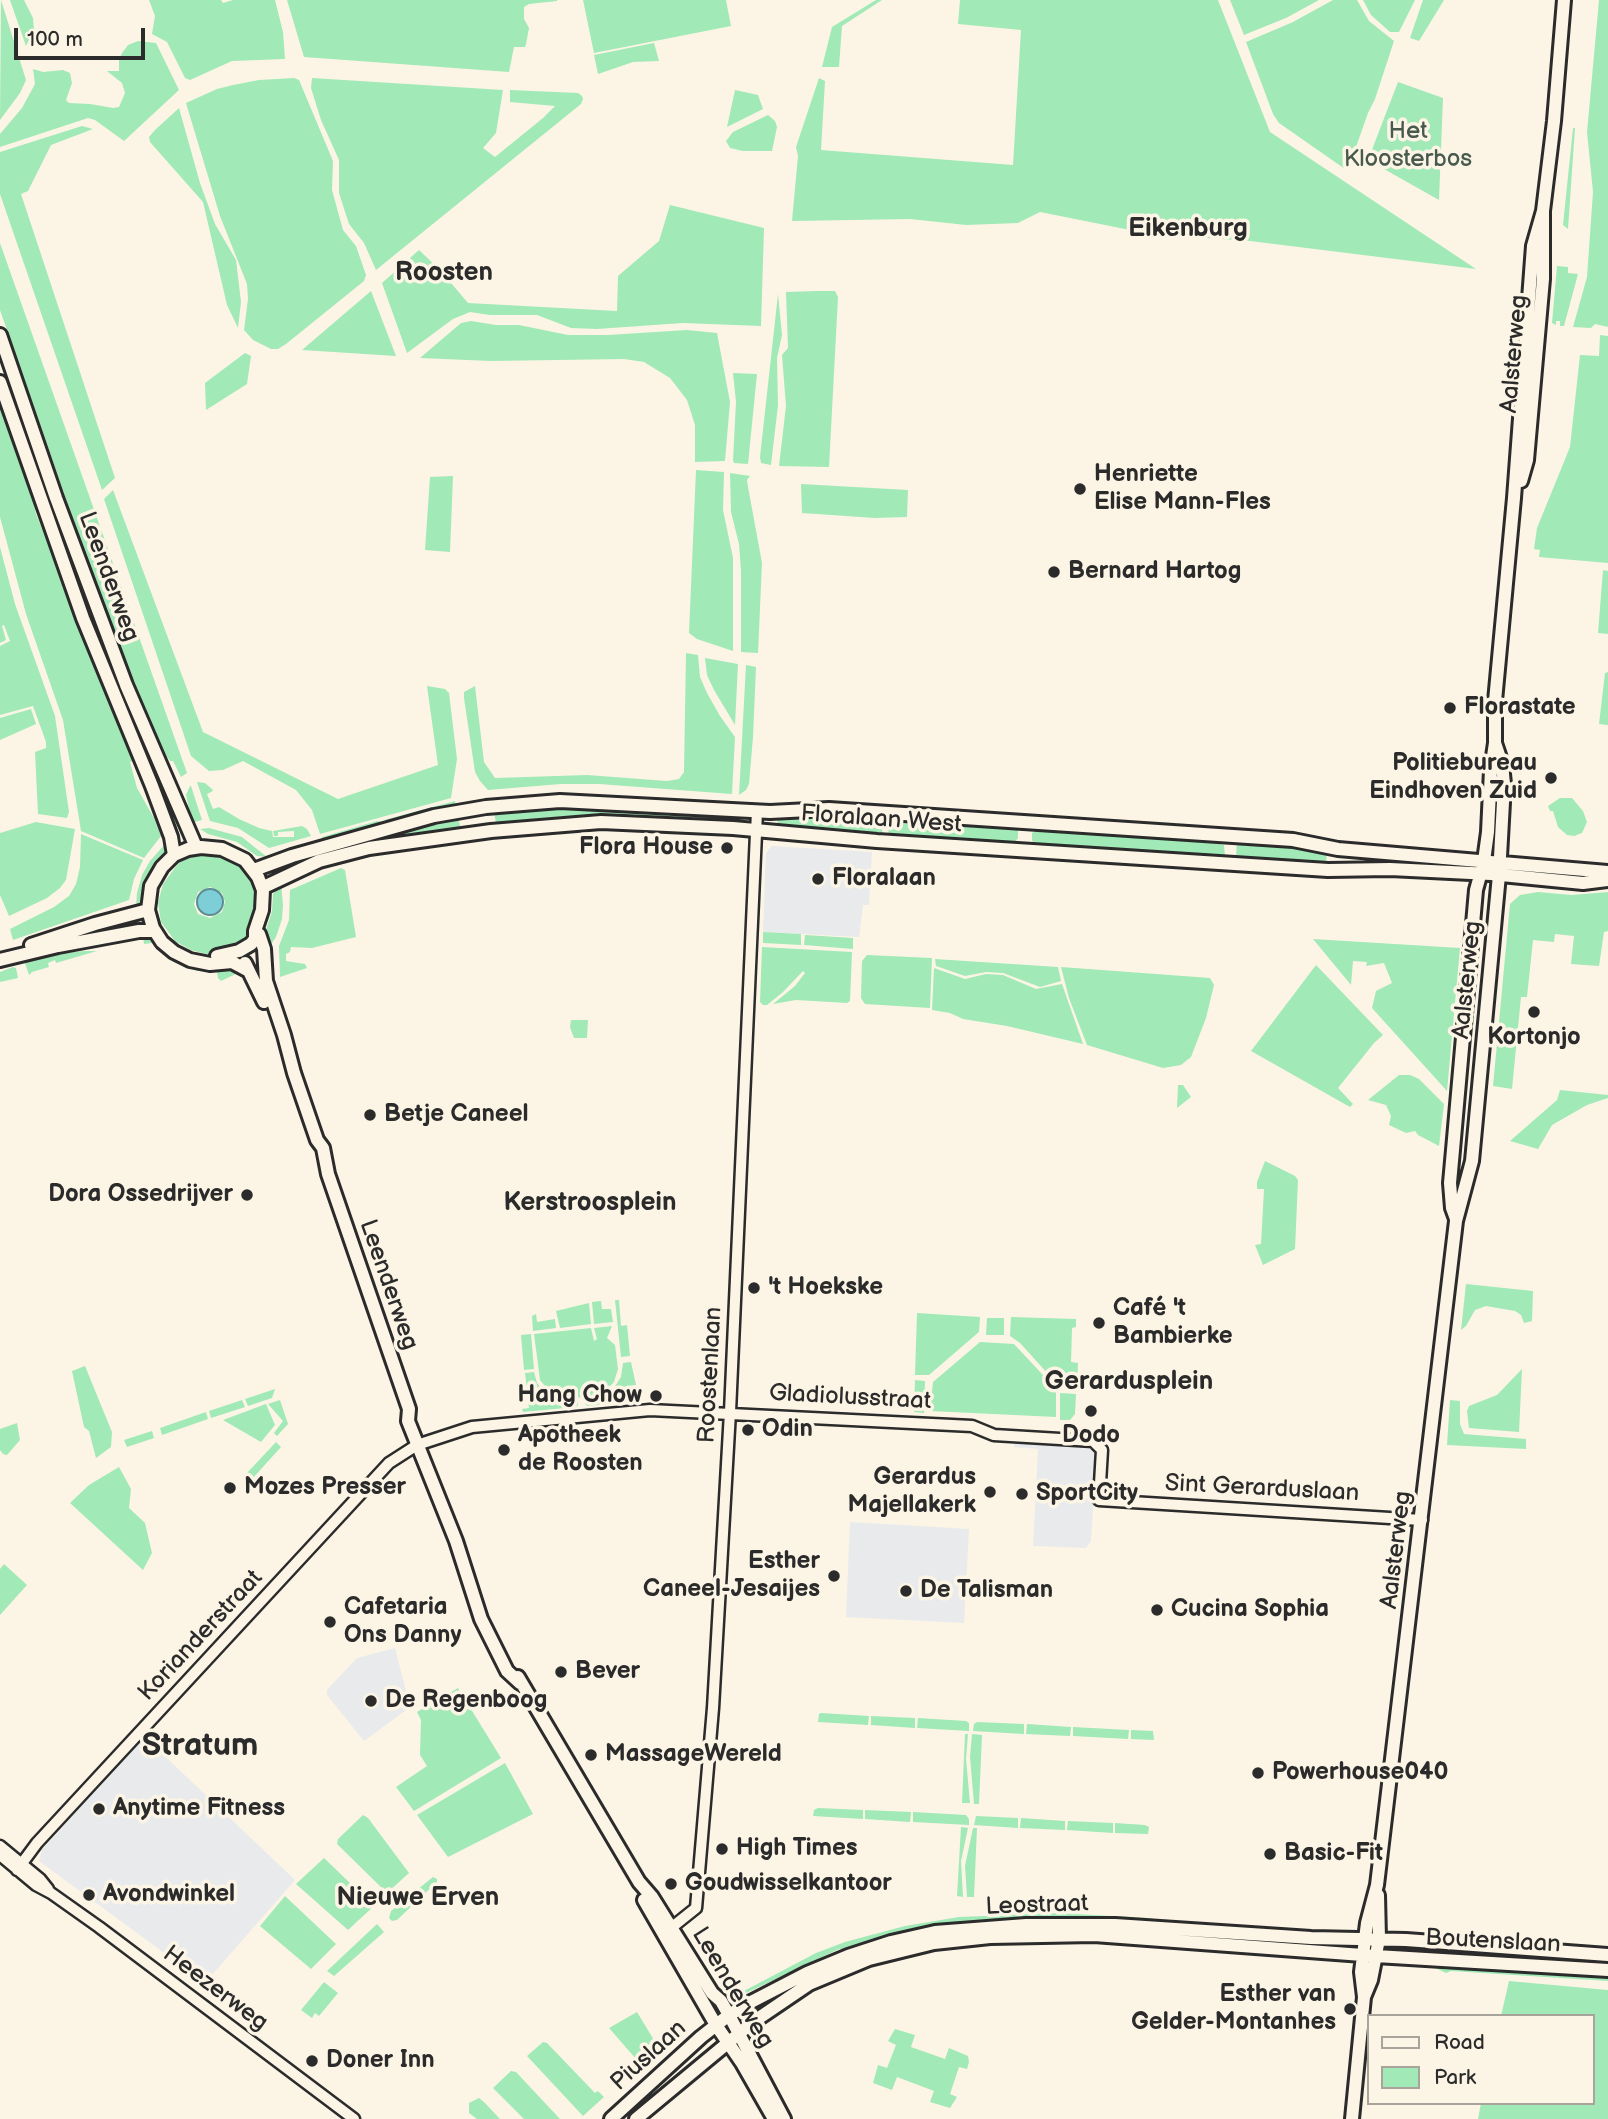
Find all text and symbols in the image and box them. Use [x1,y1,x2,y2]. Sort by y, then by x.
scale bar [18,14,149,58]
text: 100 m [27,27,83,52]
park label: Het Kloosterbos [1344,118,1472,174]
district label: Eikenburg [1128,213,1248,245]
district label: Roosten [395,257,493,289]
street label: Aalsterweg [1495,294,1535,414]
place label: Henriette Elise Mann-Fles [1094,461,1271,517]
marker: Henriette Elise Mann-Fles [1072,481,1088,497]
street label: Leenderweg [71,508,145,646]
place label: Bernard Hartog [1068,558,1241,586]
marker: Bernard Hartog [1046,564,1062,580]
place label: Florastate [1464,694,1576,722]
marker: Florastate [1442,700,1458,716]
place label: Politiebureau Eindhoven Zuid [1369,750,1537,806]
marker: Politiebureau Eindhoven Zuid [1543,770,1559,786]
street label: Floralaan West [800,800,962,840]
place label: Flora House [579,834,713,862]
marker: Flora House [719,840,735,856]
place label: Floralaan [832,865,936,893]
marker: Floralaan [810,871,826,887]
street label: Aalsterweg [1447,920,1489,1040]
marker: Kortonjo [1526,1004,1542,1020]
place label: Kortonjo [1487,1024,1581,1052]
place label: Betje Caneel [384,1101,528,1129]
marker: Betje Caneel [362,1107,378,1123]
place label: Dora Ossedrijver [48,1181,233,1209]
marker: Dora Ossedrijver [239,1187,255,1203]
district label: Kerstroosplein [504,1187,676,1219]
street label: Leenderweg [352,1216,424,1354]
place label: 't Hoekske [768,1274,883,1302]
marker: 't Hoekske [746,1280,762,1296]
place label: Café 't Bambierke [1113,1295,1233,1351]
street label: Roostenlaan [693,1306,729,1444]
marker: Café 't Bambierke [1091,1315,1107,1331]
district label: Gerardusplein [1045,1366,1213,1398]
street label: Gladiolusstraat [768,1379,932,1417]
place label: Hang Chow [517,1382,642,1410]
marker: Hang Chow [648,1388,664,1404]
marker: Dodo [1083,1403,1099,1419]
place label: Odin [762,1416,813,1444]
place label: Apotheek de Roosten [518,1422,643,1478]
marker: Odin [740,1422,756,1438]
place label: Dodo [1062,1422,1120,1450]
marker: Apotheek de Roosten [496,1442,512,1458]
place label: Gerardus Majellakerk [847,1464,976,1520]
street label: Sint Gerarduslaan [1164,1470,1360,1508]
place label: Mozes Presser [244,1474,406,1502]
marker: Mozes Presser [222,1480,238,1496]
place label: SportCity [1036,1480,1138,1508]
marker: Gerardus Majellakerk [982,1484,998,1500]
marker: SportCity [1014,1486,1030,1502]
street label: Aalsterweg [1375,1489,1419,1611]
place label: Esther Caneel-Jesaijes [643,1548,820,1604]
street label: Korianderstraat [133,1564,269,1708]
marker: Esther Caneel-Jesaijes [826,1568,842,1584]
place label: De Talisman [920,1577,1053,1605]
marker: De Talisman [898,1583,914,1599]
place label: Cafetaria Ons Danny [344,1594,462,1650]
place label: Cucina Sophia [1171,1596,1329,1624]
marker: Cucina Sophia [1149,1602,1165,1618]
marker: Cafetaria Ons Danny [322,1614,338,1630]
place label: Bever [575,1658,640,1686]
marker: Bever [553,1664,569,1680]
place label: De Regenboog [385,1687,547,1715]
marker: De Regenboog [363,1693,379,1709]
district label: Stratum [142,1728,258,1766]
place label: MassageWereld [605,1741,782,1769]
marker: MassageWereld [583,1747,599,1763]
place label: Powerhouse040 [1272,1759,1448,1787]
marker: Powerhouse040 [1250,1765,1266,1781]
place label: Anytime Fitness [113,1795,285,1823]
marker: Anytime Fitness [91,1801,107,1817]
place label: High Times [736,1835,858,1863]
place label: Basic-Fit [1284,1840,1383,1868]
marker: High Times [714,1841,730,1857]
marker: Basic-Fit [1262,1846,1278,1862]
place label: Goudwisselkantoor [685,1870,892,1898]
marker: Goudwisselkantoor [663,1876,679,1892]
place label: Avondwinkel [103,1881,235,1909]
district label: Nieuwe Erven [337,1882,499,1914]
marker: Avondwinkel [81,1887,97,1903]
street label: Leostraat [985,1890,1089,1922]
street label: Leenderweg [685,1922,779,2054]
street label: Boutenslaan [1425,1924,1561,1960]
street label: Heezerweg [157,1940,273,2038]
place label: Esther van Gelder-Montanhes [1131,1981,1336,2037]
marker: Esther van Gelder-Montanhes [1342,2001,1358,2017]
legend [1366,2014,1594,2105]
street label: Piuslaan [605,2015,693,2097]
text: Road [1434,2030,1485,2055]
place label: Doner Inn [326,2047,435,2075]
marker: Doner Inn [304,2053,320,2069]
text: Park [1434,2065,1476,2090]

